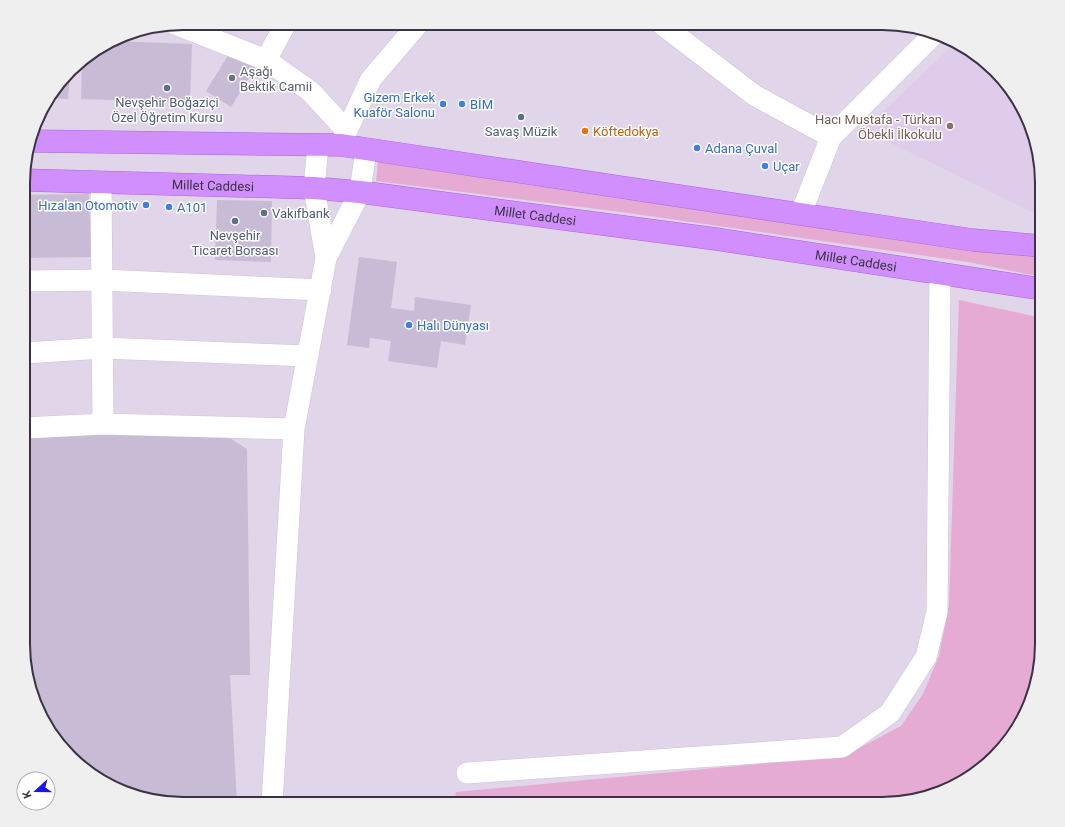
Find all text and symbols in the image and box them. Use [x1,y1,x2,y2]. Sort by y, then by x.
place label: Aşağı Bektik Camii [240,64,312,94]
marker: Aşağı Bektik Camii [227,73,237,83]
marker: Nevşehir Boğaziçi Özel Öğretim Kursu [162,83,172,93]
place label: Gizem Erkek Kuaför Salonu [353,90,435,120]
place label: Nevşehir Boğaziçi Özel Öğretim Kursu [111,95,223,125]
place label: BİM [470,97,493,112]
marker: Gizem Erkek Kuaför Salonu [438,99,448,109]
marker: BİM [457,99,467,109]
marker: Savaş Müzik [516,112,526,122]
place label: Hacı Mustafa - Türkan Öbekli İlkokulu [815,112,942,142]
marker: Hacı Mustafa - Türkan Öbekli İlkokulu [945,121,955,131]
place label: Savaş Müzik [485,124,558,139]
place label: Köftedokya [593,124,659,139]
marker: Köftedokya [580,126,590,136]
place label: Adana Çuval [705,141,777,156]
marker: Adana Çuval [692,143,702,153]
place label: Uçar [773,159,800,174]
marker: Uçar [760,161,770,171]
street label: Millet Caddesi [172,177,254,194]
place label: Hızalan Otomotiv [38,198,139,213]
marker: Hızalan Otomotiv [141,200,151,210]
place label: A101 [177,200,207,215]
marker: A101 [164,202,174,212]
street label: Millet Caddesi [493,202,577,228]
place label: Vakıfbank [272,206,330,221]
marker: Vakıfbank [259,208,269,218]
marker: Nevşehir Ticaret Borsası [230,216,240,226]
place label: Nevşehir Ticaret Borsası [191,228,279,258]
street label: Millet Caddesi [814,247,898,274]
place label: Halı Dünyası [417,318,489,333]
marker: Halı Dünyası [404,320,414,330]
north arrow [16,771,56,811]
text: K [19,788,34,800]

